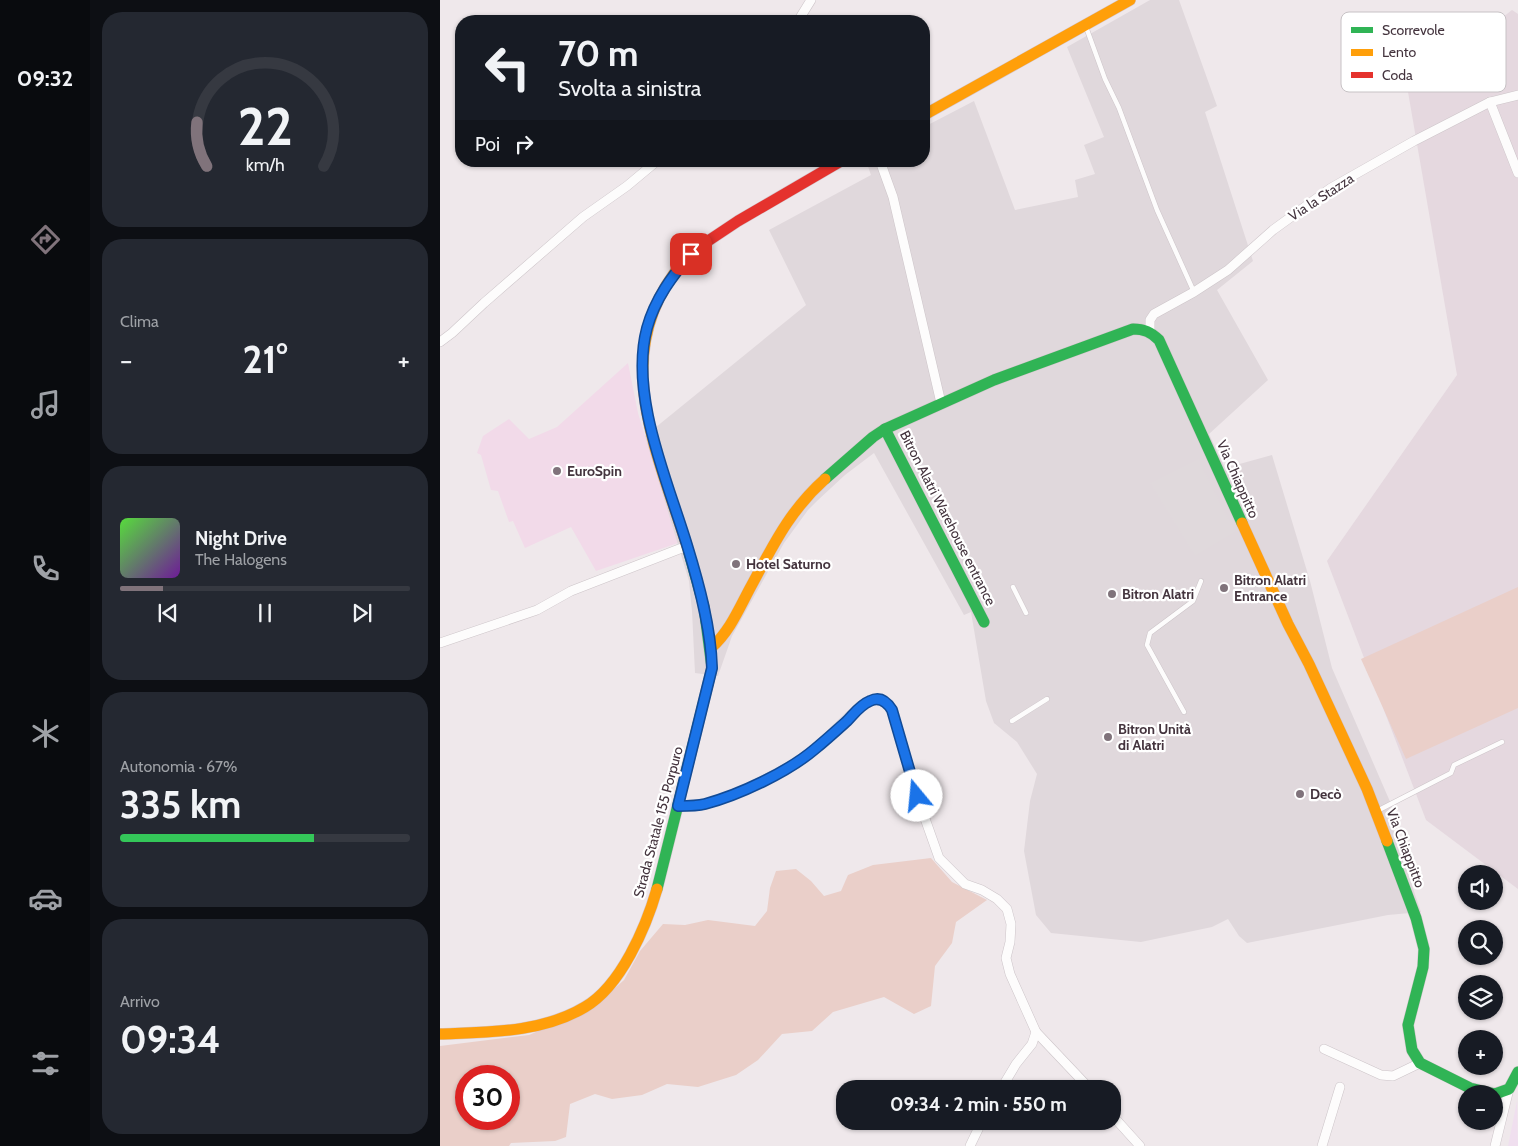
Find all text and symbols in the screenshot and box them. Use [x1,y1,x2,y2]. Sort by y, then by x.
legend [1341,12,1506,92]
text: Scorrevole [1382,21,1445,39]
text: 70 m [558,32,639,75]
icon: left [475,35,540,100]
text: Lento [1382,43,1416,61]
text: 09:32 [17,65,73,92]
text: Coda [1382,66,1413,84]
text: Svolta a sinistra [558,75,701,102]
text: 22 [237,95,293,158]
icon: right [510,130,538,158]
text: Poi [475,133,500,156]
text: km/h [245,154,285,175]
street label: Via la Stazza [1285,169,1357,225]
icon: directions [28,222,63,257]
pin [670,233,712,275]
icon: arrive [677,240,705,268]
text: Clima [120,312,159,331]
text: 21° [242,336,288,383]
text: − [120,343,132,377]
text: + [398,343,410,377]
icon: music [28,387,63,422]
street label: Bitron Alatri Warehouse entrance [896,427,1000,609]
street label: Via Chiappitto [1213,437,1263,521]
place label: EuroSpin [567,462,622,480]
marker: EuroSpin [551,465,563,477]
text: Night Drive [195,527,287,550]
text: The Halogens [195,550,287,569]
icon: phone [28,551,63,586]
place label: Hotel Saturno [746,555,831,573]
marker: Hotel Saturno [730,558,742,570]
place label: Bitron Alatri Entrance [1234,571,1306,605]
marker: Bitron Alatri Entrance [1218,582,1230,594]
place label: Bitron Alatri [1122,585,1194,603]
marker: Bitron Alatri [1106,588,1118,600]
icon: previous [154,599,182,627]
icon: pause [251,599,279,627]
icon: next [348,599,376,627]
icon: climate [28,716,63,751]
place label: Bitron Unità di Alatri [1118,720,1191,754]
marker: Bitron Unità di Alatri [1102,731,1114,743]
street label: Strada Statale 155 Porpuro [629,744,687,899]
text: Autonomia · 67% [120,757,237,776]
position arrow [890,769,942,821]
text: 335 km [120,781,241,828]
place label: Decò [1310,785,1342,803]
marker: Decò [1294,788,1306,800]
street label: Via Chiappitto [1383,806,1429,890]
map controls [1458,865,1503,1130]
button: sound [1458,865,1503,910]
icon: car [28,881,63,916]
button: search [1458,920,1503,965]
button: layers [1458,975,1503,1020]
text: Arrivo [120,992,160,1011]
text: 09:34 [120,1016,221,1063]
button: + [1458,1030,1503,1075]
icon: filters [28,1046,63,1081]
speed limit sign: 30 [455,1065,520,1130]
button: − [1458,1085,1503,1130]
text: 09:34 · 2 min · 550 m [890,1093,1067,1116]

